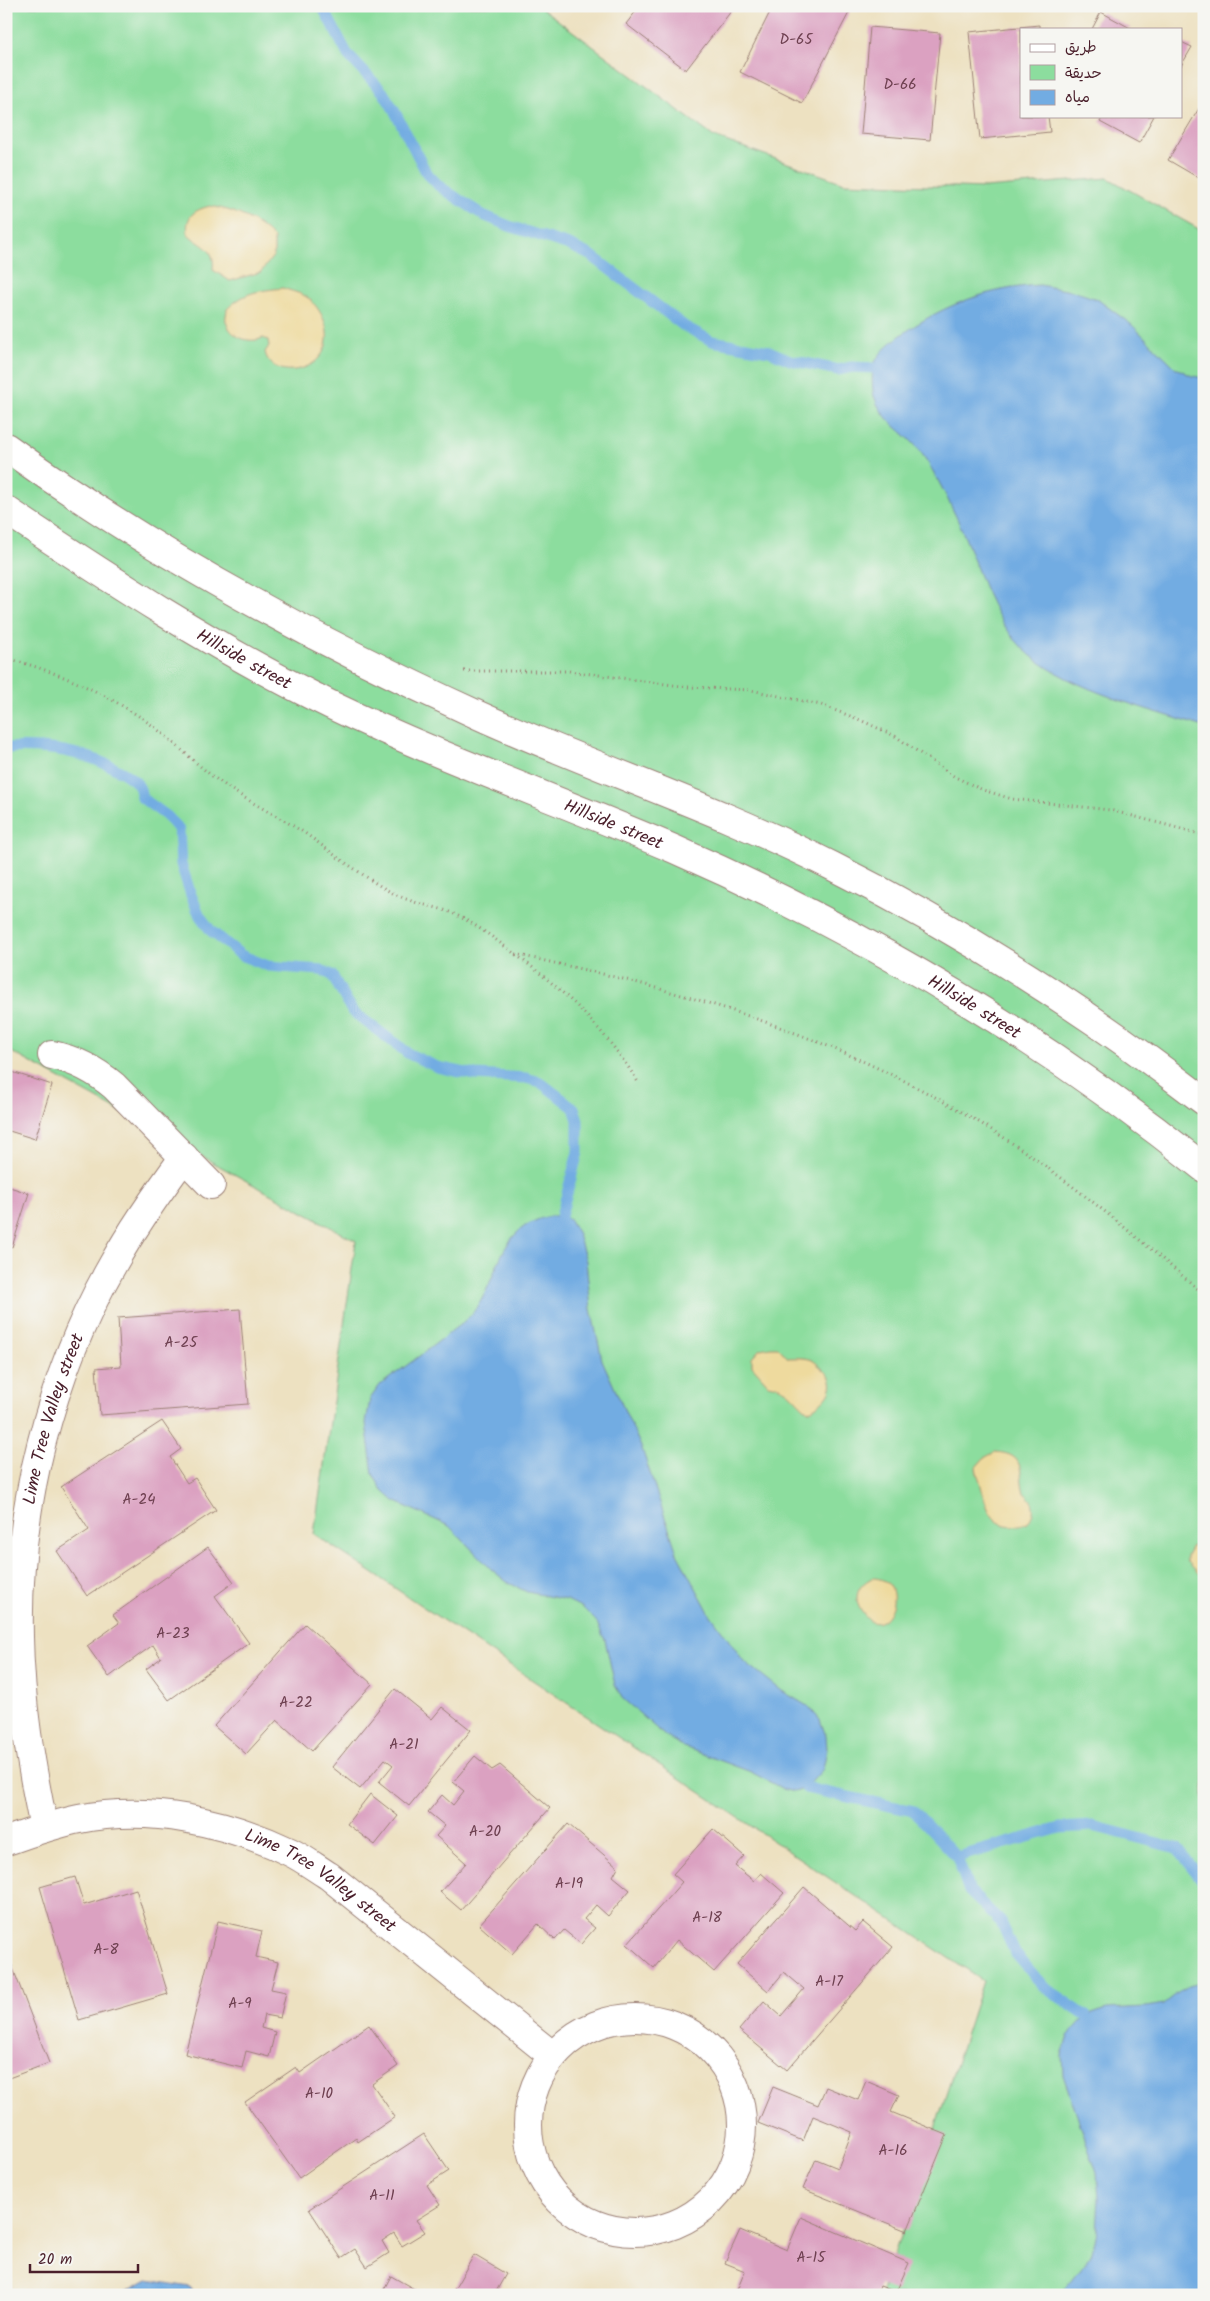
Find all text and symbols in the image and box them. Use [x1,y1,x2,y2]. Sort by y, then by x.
house number: D-65 [780,28,813,52]
legend [1020,28,1182,118]
text: طريق [1065,36,1097,60]
text: حديقة [1065,62,1102,86]
house number: D-66 [883,73,917,97]
text: مياه [1065,86,1090,110]
street label: Hillside street [190,622,297,699]
street label: Hillside street [559,792,668,859]
street label: Hillside street [922,968,1027,1048]
street label: Lime Tree Valley street [16,1328,93,1507]
house number: A-25 [165,1331,198,1355]
house number: A-24 [123,1488,156,1512]
house number: A-23 [156,1622,190,1646]
house number: A-22 [279,1691,313,1715]
house number: A-21 [389,1733,419,1757]
house number: A-20 [469,1820,502,1844]
street label: Lime Tree Valley street [240,1822,403,1941]
house number: A-19 [555,1872,584,1896]
house number: A-18 [692,1906,723,1930]
house number: A-8 [93,1938,119,1962]
house number: A-17 [815,1970,844,1994]
house number: A-9 [228,1992,252,2016]
house number: A-10 [305,2082,334,2106]
house number: A-16 [878,2139,908,2163]
house number: A-11 [369,2184,395,2208]
scale bar [30,2241,138,2273]
house number: A-15 [797,2246,826,2270]
text: 20 m [38,2248,72,2272]

